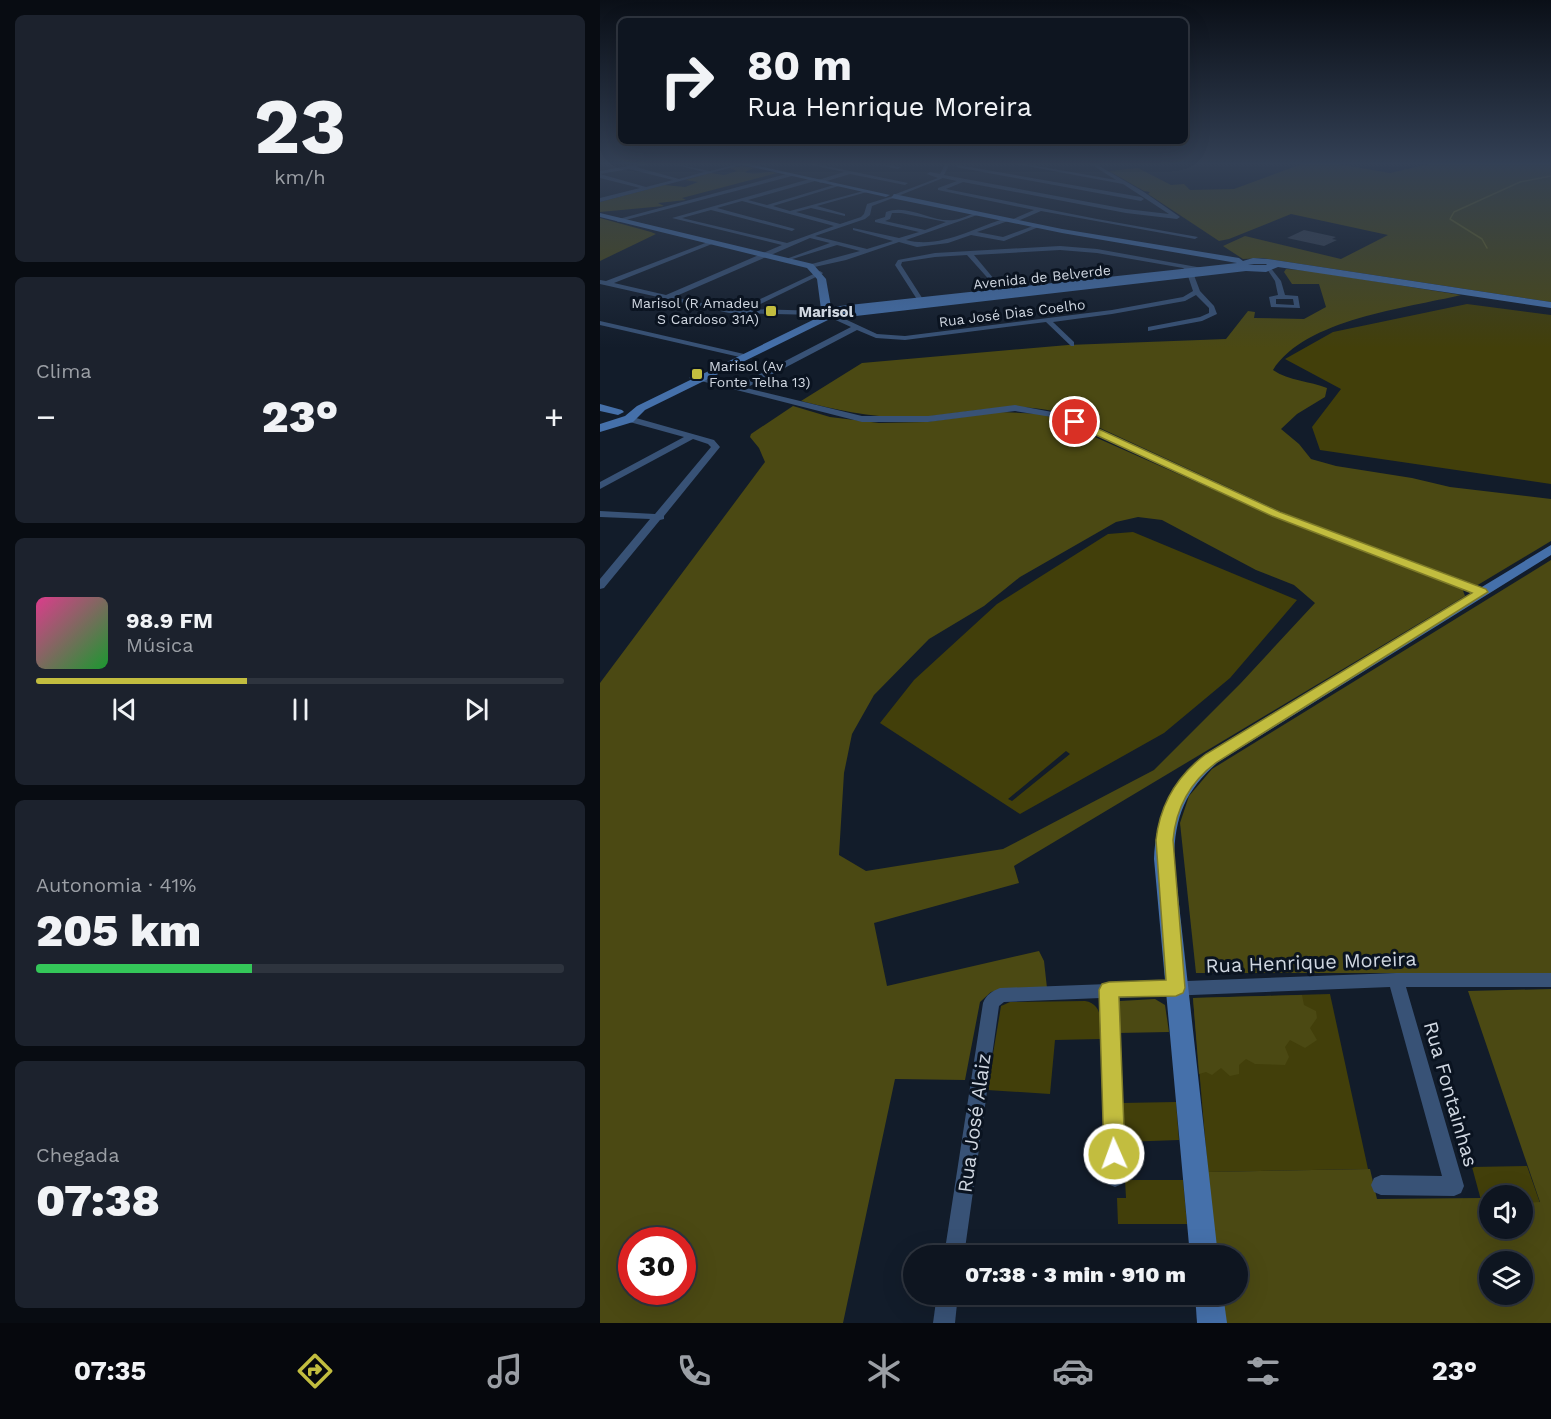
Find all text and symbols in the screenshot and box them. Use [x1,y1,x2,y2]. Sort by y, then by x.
text: 80 m [747,41,852,90]
icon: right [648,42,726,120]
text: 23 [254,80,346,172]
text: Rua Henrique Moreira [747,91,1032,123]
text: km/h [274,165,326,189]
street label: Avenida de Belverde [972,262,1112,292]
place label: Marisol (R Amadeu S Cardoso 31A) [631,295,759,327]
street label: Rua José Dias Coelho [938,296,1086,330]
district label: Marisol [799,303,854,321]
marker: Marisol (R Amadeu S Cardoso 31A) [764,304,778,318]
place label: Marisol (Av Fonte Telha 13) [709,358,810,390]
text: Clima [36,359,92,383]
marker: Marisol (Av Fonte Telha 13) [690,367,704,381]
text: 23° [262,390,338,443]
pin [1049,396,1100,447]
text: − [36,397,56,436]
text: + [544,397,564,436]
icon: arrive [1058,405,1091,438]
text: 98.9 FM [126,608,213,633]
text: Música [126,633,194,657]
icon: previous [108,693,141,726]
icon: pause [284,693,317,726]
icon: next [460,693,493,726]
text: Autonomia · 41% [36,873,196,897]
text: 205 km [36,904,201,957]
street label: Rua Henrique Moreira [1205,946,1417,978]
street label: Rua Fontainhas [1419,1019,1483,1169]
street label: Rua José Alaiz [952,1052,996,1194]
position arrow [1082,1122,1146,1186]
text: Chegada [36,1143,119,1167]
text: 07:38 [36,1174,160,1227]
map controls [1479,1185,1533,1305]
button: sound [1479,1185,1533,1239]
speed limit sign: 30 [618,1227,696,1305]
button: layers [1479,1251,1533,1305]
text: 07:38 · 3 min · 910 m [965,1262,1186,1287]
icon: directions [294,1350,336,1392]
icon: music [484,1350,526,1392]
icon: phone [673,1350,715,1392]
icon: climate [863,1350,905,1392]
icon: car [1052,1350,1094,1392]
icon: filters [1242,1350,1284,1392]
text: 07:35 [74,1355,146,1387]
text: 23° [1432,1355,1477,1387]

